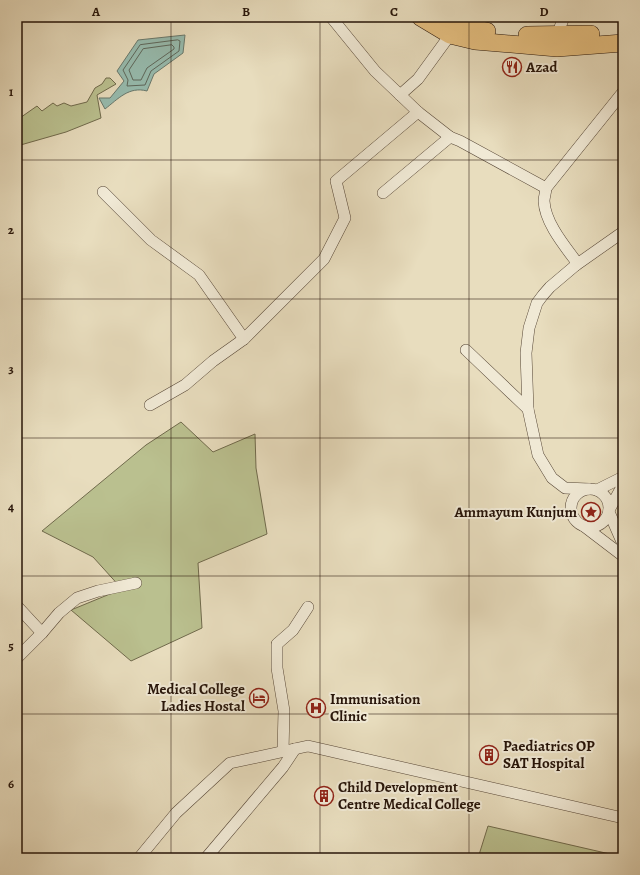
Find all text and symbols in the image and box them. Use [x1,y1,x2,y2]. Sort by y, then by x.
text: A [91,3,101,20]
text: B [242,3,250,20]
text: C [390,3,398,20]
text: D [539,3,549,20]
restaurant icon: Azad [501,56,523,78]
place label: Azad [525,57,558,77]
text: 1 [9,83,14,100]
text: 2 [8,221,15,238]
text: 3 [8,360,14,377]
text: 4 [8,498,14,515]
place icon: Ammayum Kunjum [580,501,602,523]
place label: Ammayum Kunjum [453,502,577,522]
text: 5 [8,637,14,654]
place label: Medical College Ladies Hostal [147,679,245,716]
hotel icon: Medical College Ladies Hostal [248,687,270,709]
place label: Immunisation Clinic [330,689,421,726]
hospital icon: Immunisation Clinic [305,697,327,719]
place label: Paediatrics OP SAT Hospital [503,736,595,773]
building icon: Paediatrics OP SAT Hospital [478,744,500,766]
text: 6 [8,775,14,792]
place label: Child Development Centre Medical College [338,777,481,814]
building icon: Child Development Centre Medical College [313,785,335,807]

